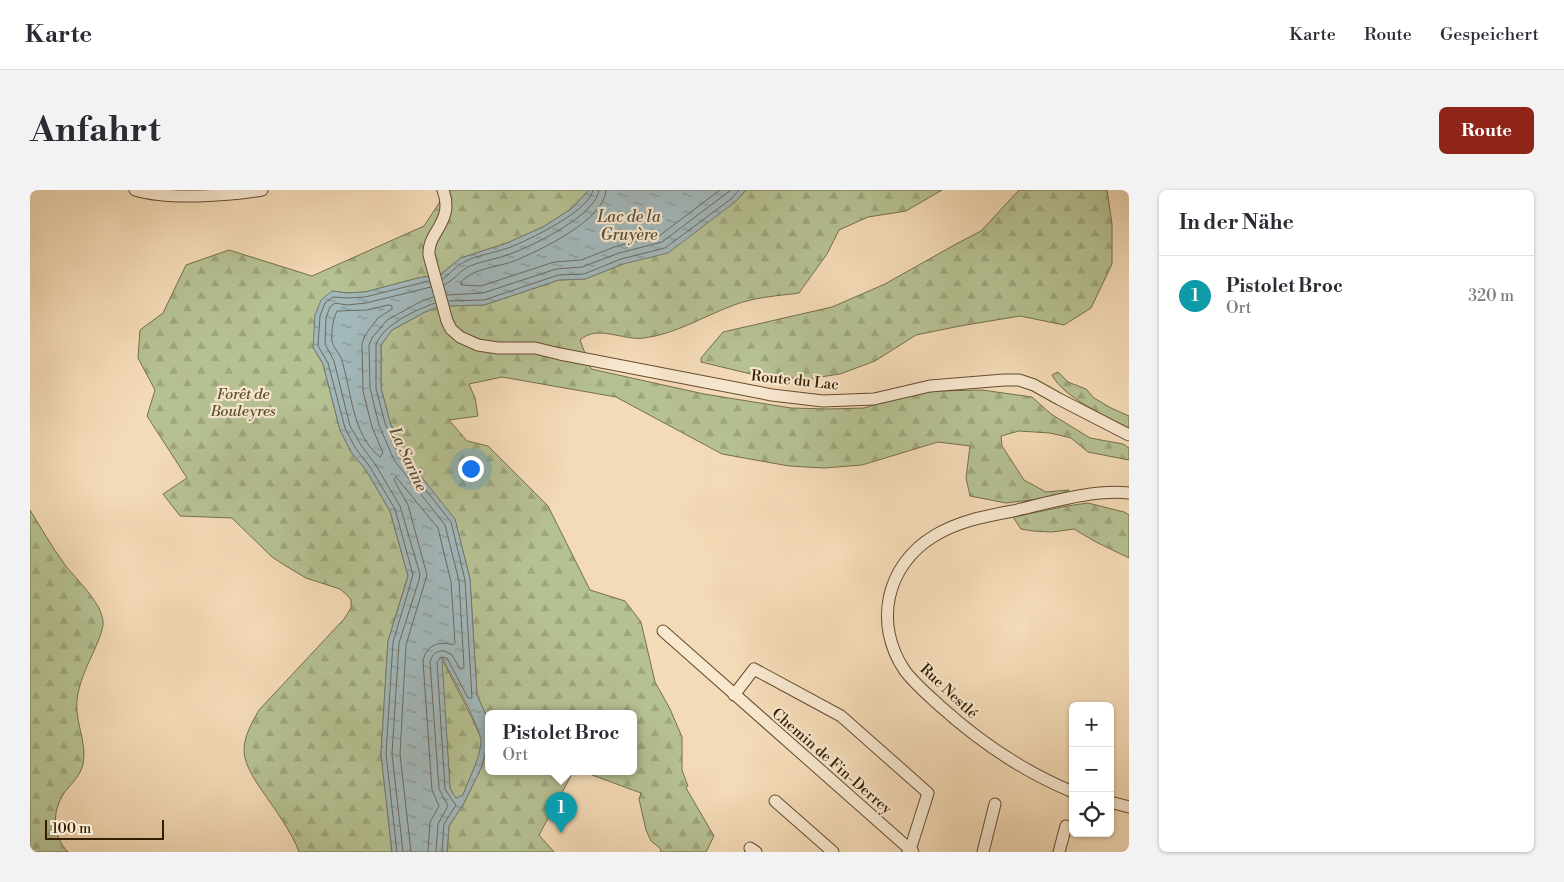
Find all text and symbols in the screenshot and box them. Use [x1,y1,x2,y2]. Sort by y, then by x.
text: Karte [25,20,92,50]
text: Karte [1289,23,1336,46]
text: Route [1364,23,1412,46]
text: Gespeichert [1440,23,1539,46]
button: Route [1439,107,1534,154]
text: Anfahrt [30,109,161,152]
water label: Lac de la Gruyère [596,207,661,245]
text: In der Nähe [1179,210,1294,236]
text: Pistolet Broc [1226,274,1343,298]
text: 1 [1191,286,1199,306]
text: 320 m [1468,286,1514,306]
text: Ort [1226,298,1252,318]
street label: Route du Lac [750,366,840,395]
park label: Forêt de Bouleyres [209,385,276,421]
water label: La Sarine [384,423,432,495]
your location [458,456,484,482]
street label: Rue Nestlé [916,660,982,723]
map controls [1069,702,1114,837]
button: + [1069,702,1114,747]
street label: Chemin de Fin-Derrey [768,704,896,819]
popup [485,710,637,775]
text: Pistolet Broc [503,721,619,745]
text: Ort [503,745,528,765]
button: − [1069,747,1114,792]
pin: 1 [545,792,577,833]
button: locate [1069,792,1114,837]
scale bar [45,817,164,840]
text: 100 m [52,820,91,838]

